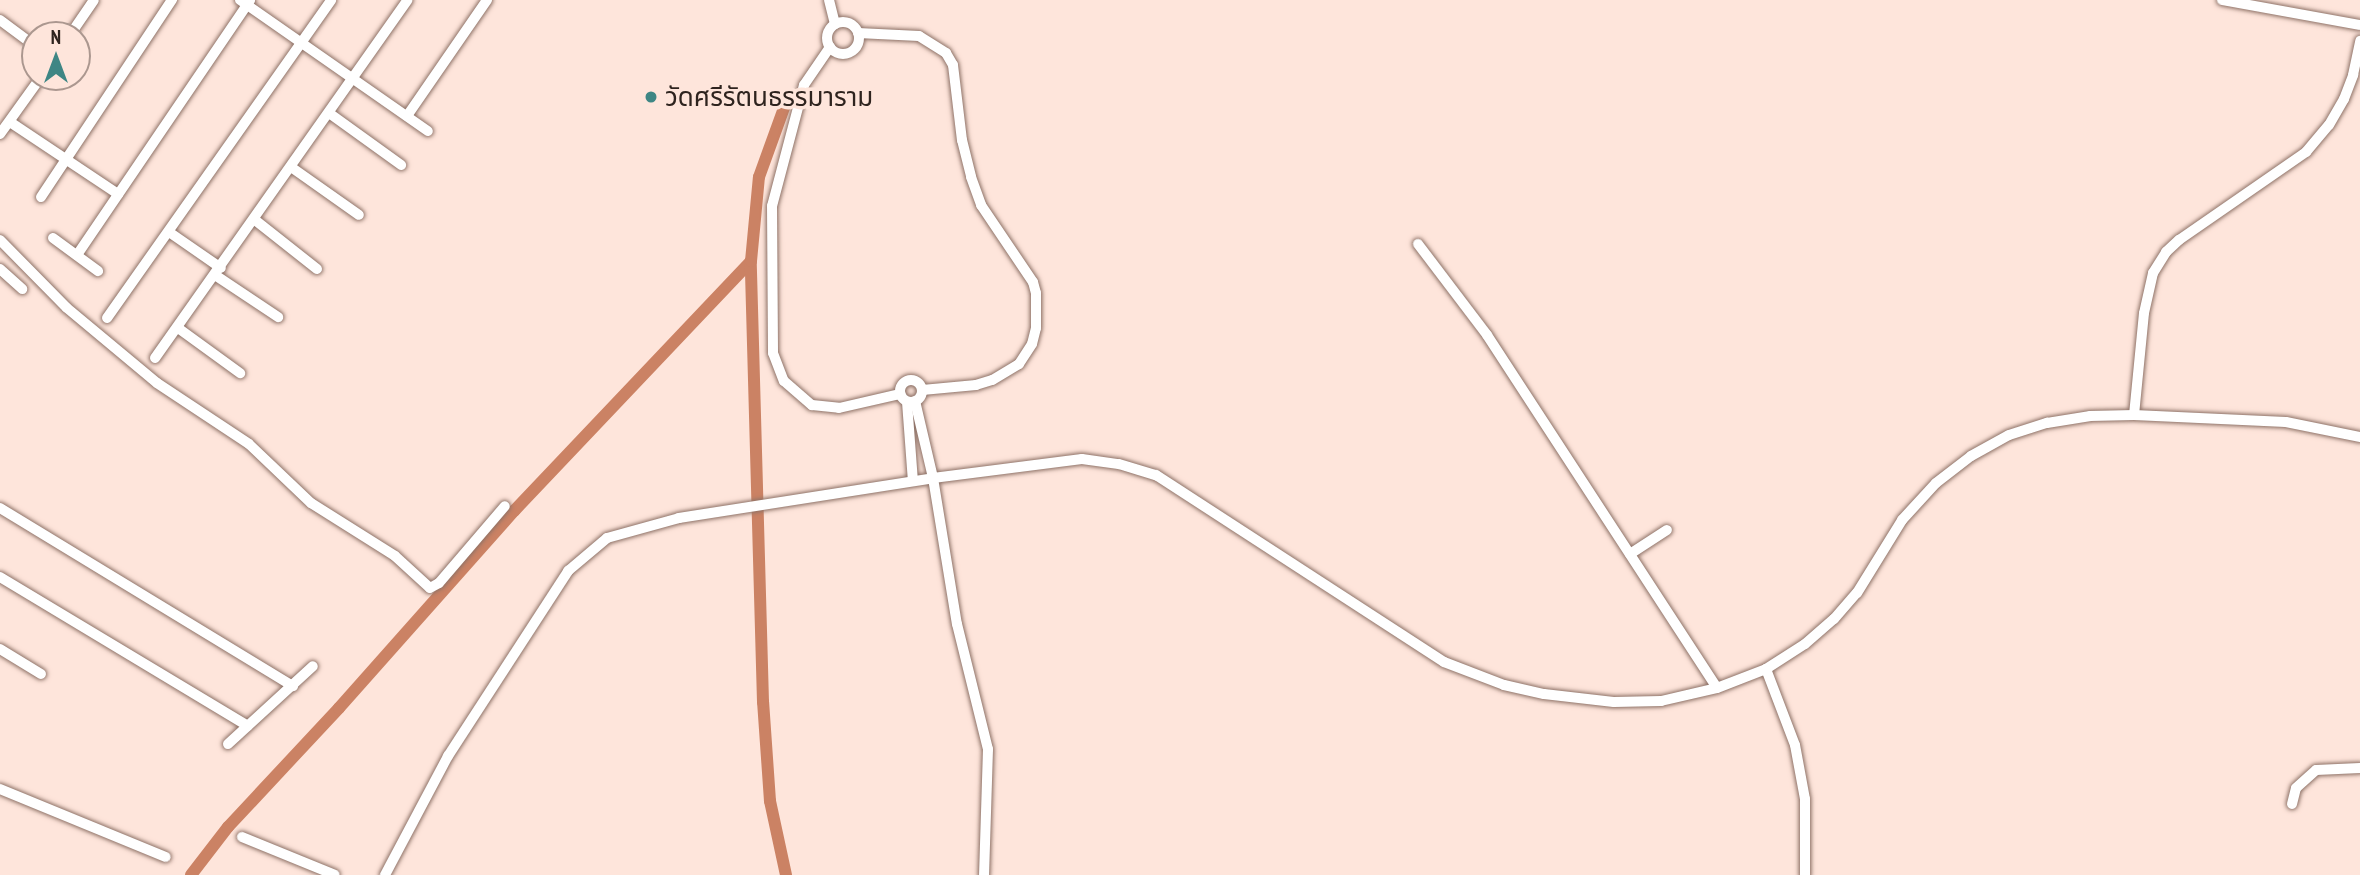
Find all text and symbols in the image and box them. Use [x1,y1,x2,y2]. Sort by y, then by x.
north arrow [21,21,91,91]
text: N [51,25,61,49]
place label: วัดศรีรัตนธรรมาราม [665,81,873,113]
marker: วัดศรีรัตนธรรมาราม [643,89,659,105]

